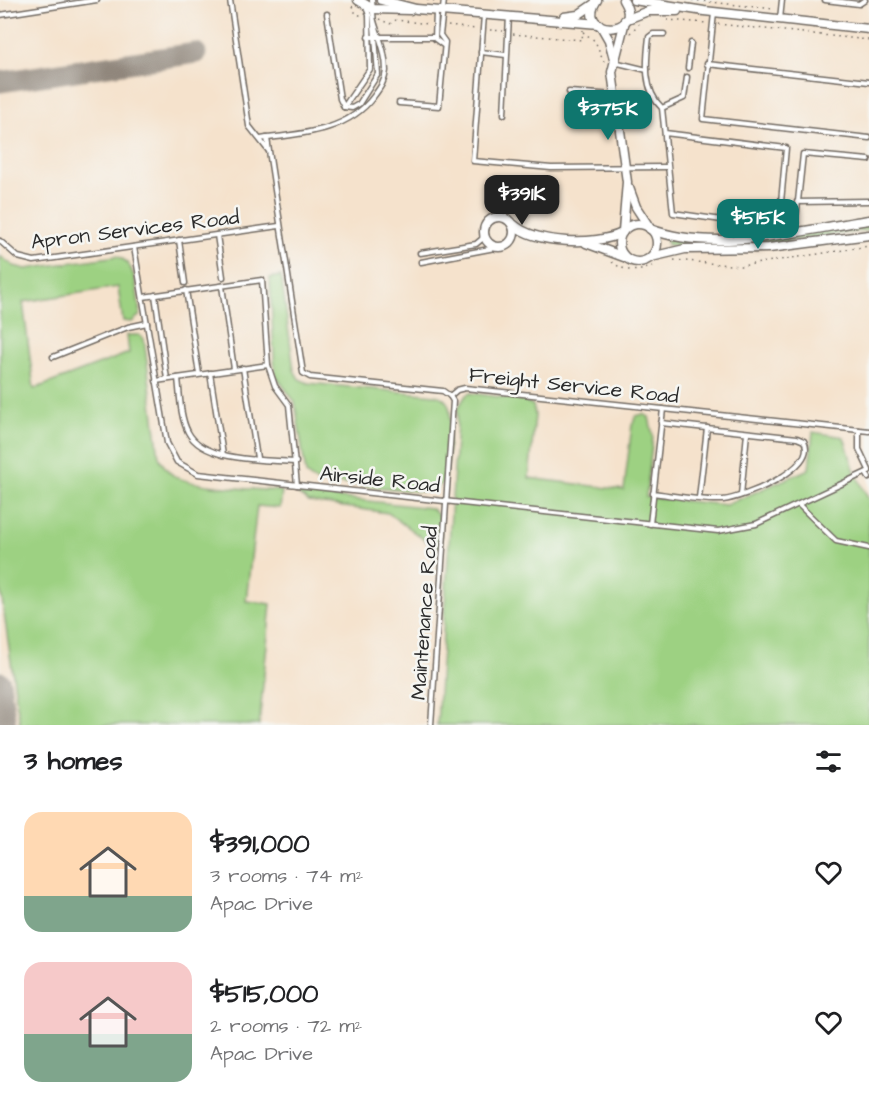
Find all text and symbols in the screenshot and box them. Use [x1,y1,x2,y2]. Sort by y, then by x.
pin: $375K [566,90,650,141]
text: $375K [578,95,638,123]
pin: $391K [480,175,564,226]
text: $391K [498,180,546,208]
pin: $515K [716,199,800,250]
street label: Apron Services Road [29,202,241,258]
text: $515K [731,204,785,232]
street label: Freight Service Road [467,360,680,413]
street label: Airside Road [318,459,442,500]
street label: Maintenance Road [404,525,445,701]
text: 3 homes [24,743,123,779]
icon: filters [812,745,845,778]
text: $391,000 [210,826,310,862]
icon: home [72,836,144,908]
icon: heart [812,856,845,889]
text: 3 rooms · 74 m² [210,862,363,890]
text: Apac Drive [210,890,313,918]
text: $515,000 [210,976,318,1012]
icon: home [72,986,144,1058]
icon: heart [812,1006,845,1039]
text: 2 rooms · 72 m² [210,1012,362,1040]
text: Apac Drive [210,1040,313,1068]

